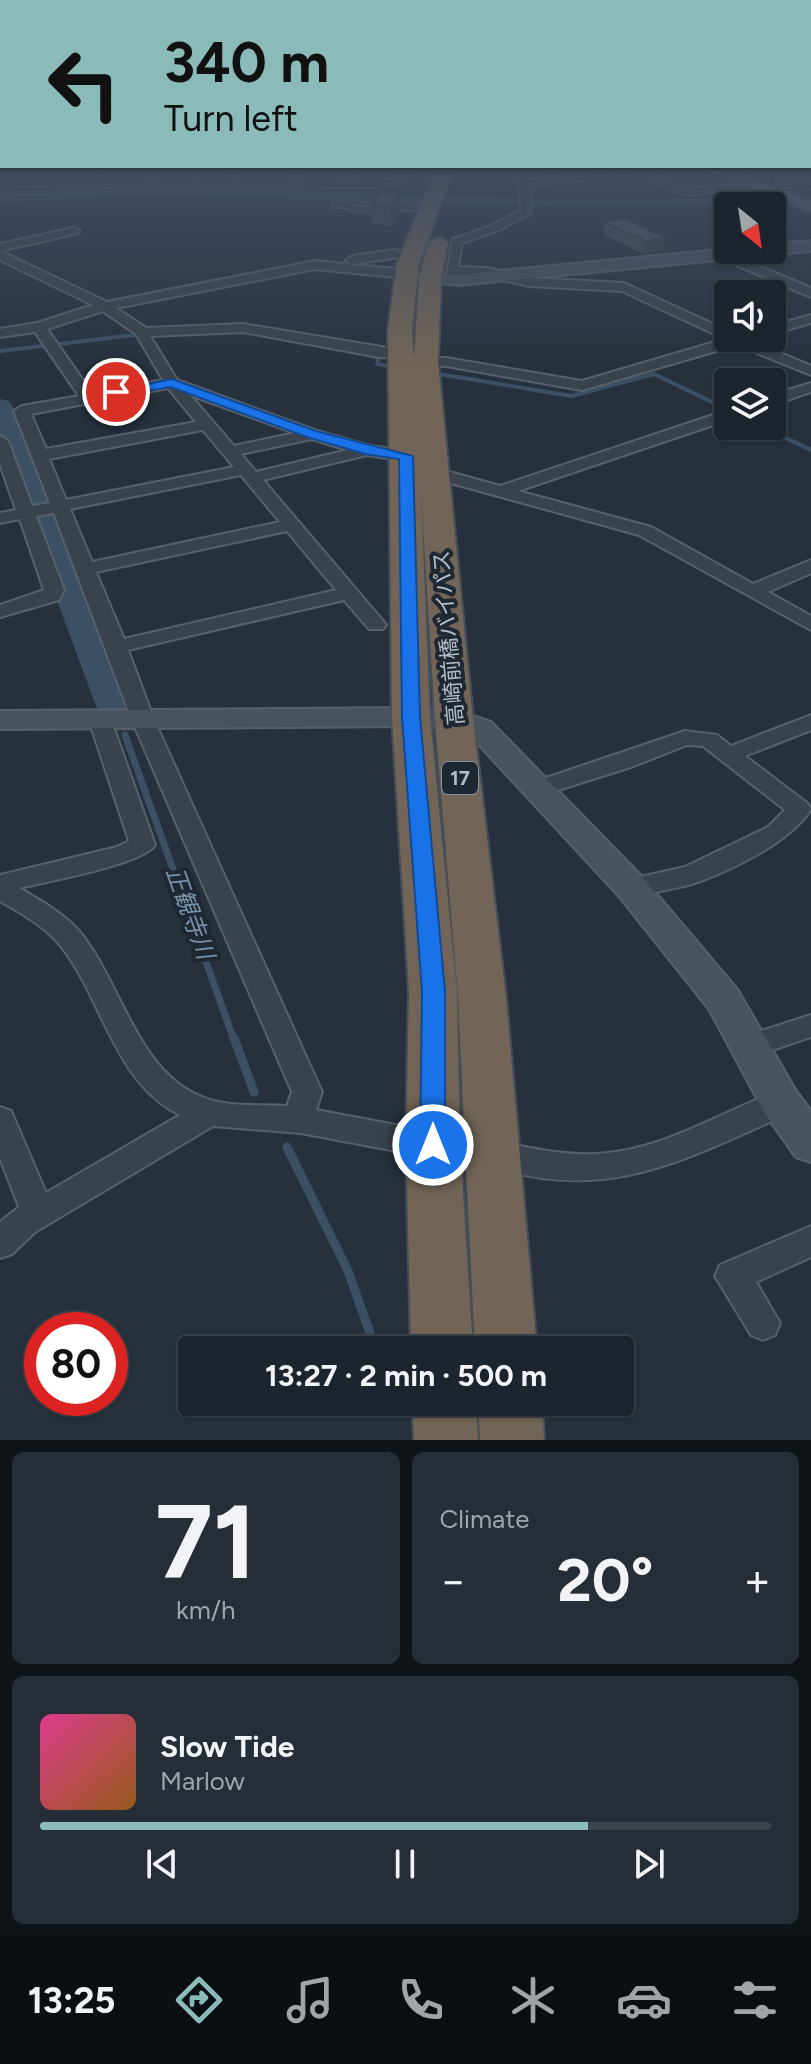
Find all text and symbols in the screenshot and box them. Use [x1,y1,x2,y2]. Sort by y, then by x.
text: 340 m [164,29,329,96]
icon: left [32,32,136,136]
text: Turn left [164,97,298,140]
north arrow [714,192,786,264]
map controls [714,192,786,440]
button: sound [714,280,786,352]
pin [82,358,150,426]
button: layers [714,368,786,440]
icon: arrive [94,370,138,414]
street label: 高崎前橋バイパス [427,549,470,727]
road number: 17 [442,762,478,794]
water label: 正観寺川 [160,863,222,966]
position arrow [391,1103,475,1187]
speed limit sign: 80 [24,1312,128,1416]
text: 13:27 · 2 min · 500 m [265,1357,547,1394]
text: 71 [155,1479,257,1604]
text: Climate [440,1503,529,1535]
text: 20° [557,1544,653,1616]
text: − [440,1554,467,1607]
text: + [744,1554,771,1607]
text: km/h [176,1594,235,1626]
text: Slow Tide [160,1728,294,1765]
text: Marlow [160,1765,245,1797]
icon: previous [140,1842,184,1886]
icon: pause [383,1842,427,1886]
icon: next [627,1842,671,1886]
icon: directions [171,1972,227,2028]
icon: music [282,1972,338,2028]
icon: phone [393,1972,449,2028]
icon: climate [505,1972,561,2028]
icon: car [616,1972,672,2028]
icon: filters [727,1972,783,2028]
text: 13:25 [28,1979,115,2022]

